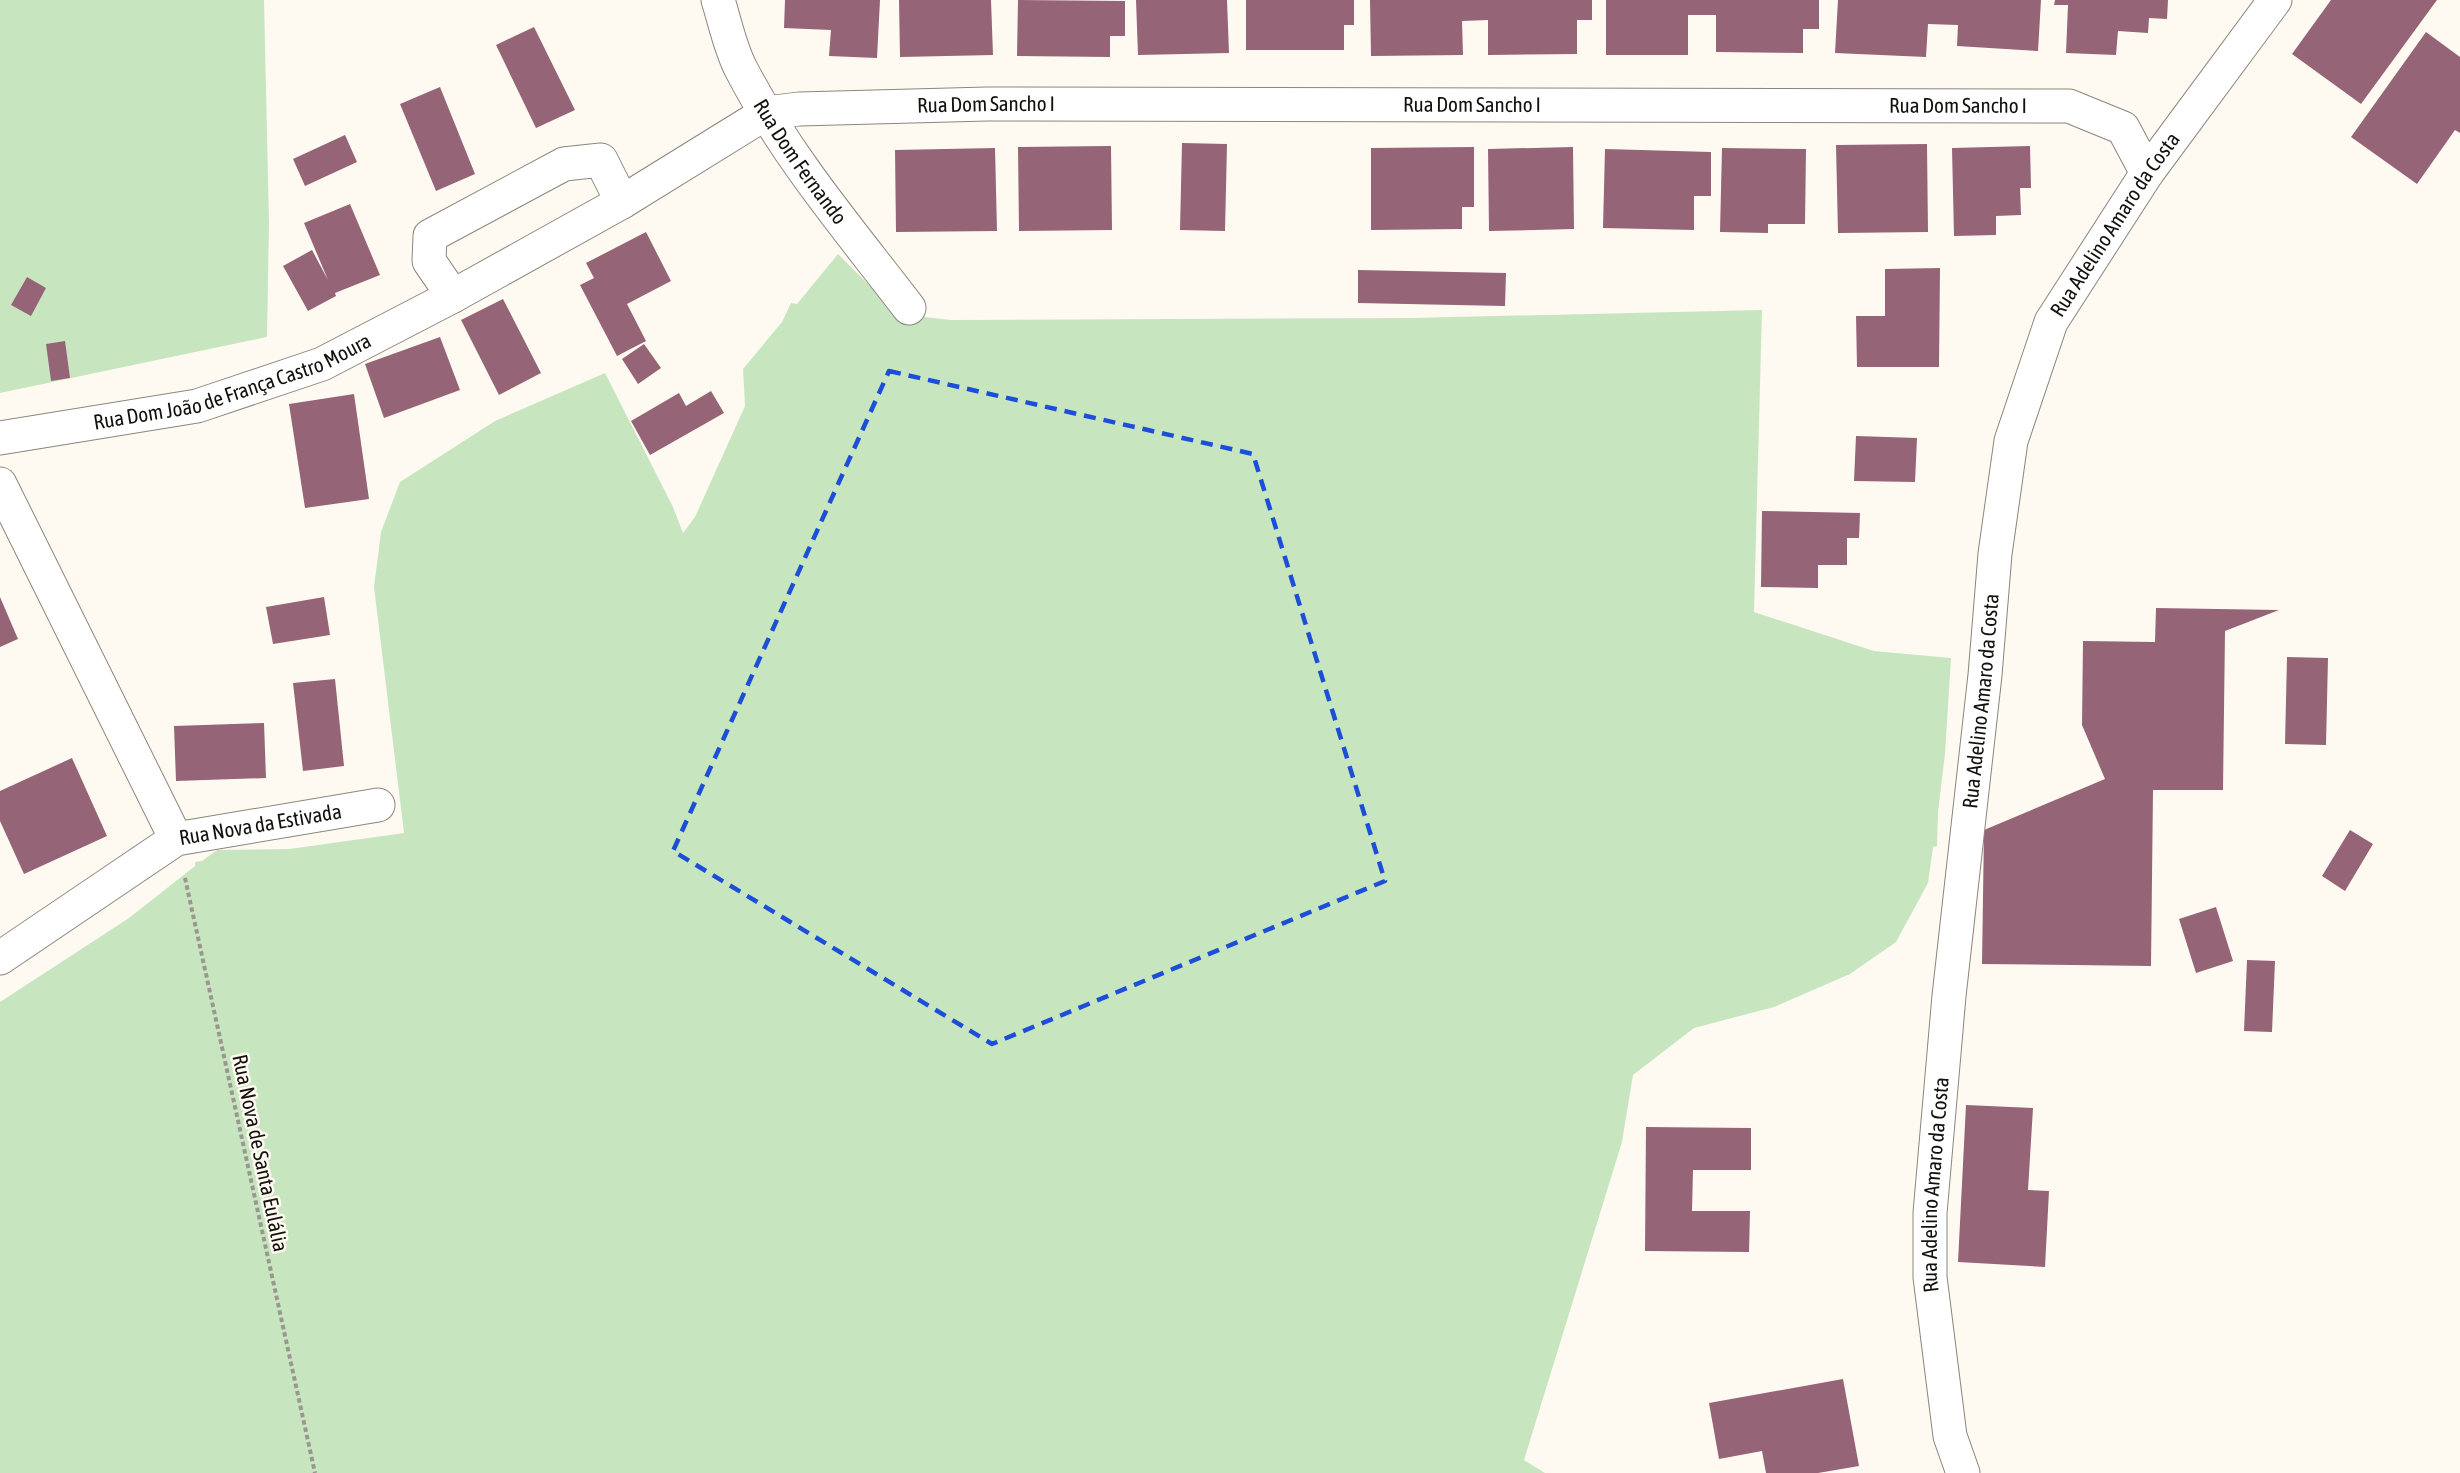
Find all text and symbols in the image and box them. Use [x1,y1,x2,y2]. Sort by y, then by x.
street label: Rua Dom Sancho I [917,91,1055,117]
street label: Rua Dom Sancho I [1403,92,1541,116]
street label: Rua Dom Sancho I [1889,93,2027,117]
street label: Rua Dom Fernando [749,95,852,229]
street label: Rua Adelino Amaro da Costa [2045,127,2184,321]
street label: Rua Dom João de França Castro Moura [92,328,375,434]
street label: Rua Adelino Amaro da Costa [1957,593,2003,810]
street label: Rua Nova da Estivada [177,798,343,849]
street label: Rua Nova de Santa Eulália [228,1052,294,1254]
street label: Rua Adelino Amaro da Costa [1917,1076,1953,1294]

